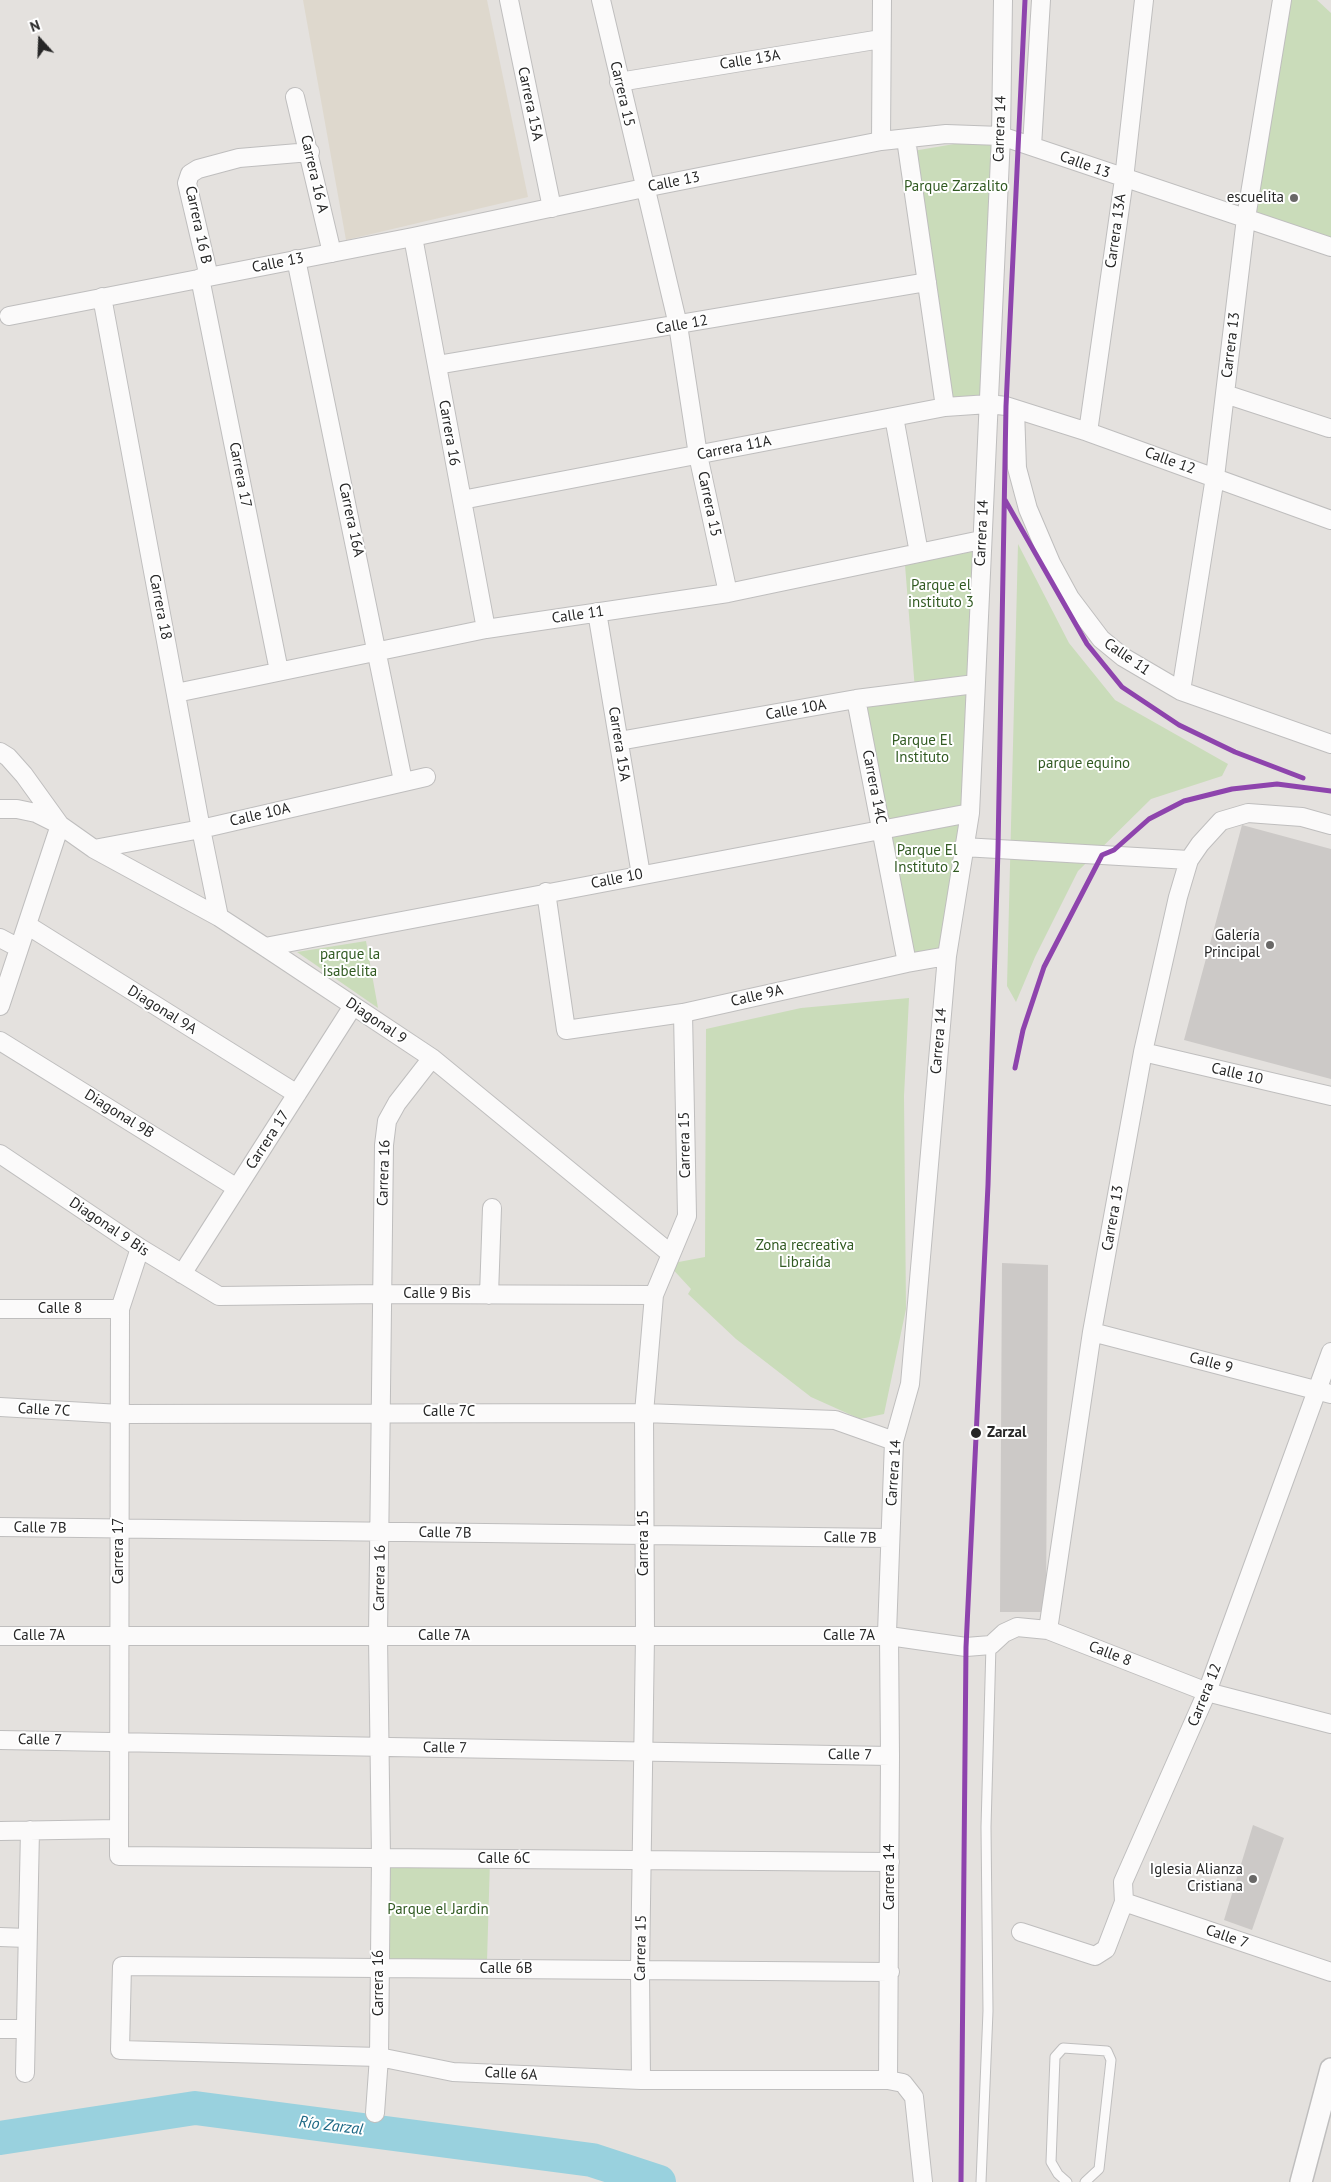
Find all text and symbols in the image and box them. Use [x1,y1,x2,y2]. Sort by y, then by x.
north arrow [15,15,65,65]
text: N [27,16,42,36]
street label: Calle 13A [718,46,782,74]
street label: Carrera 15 [606,60,638,128]
street label: Carrera 15A [513,65,547,143]
street label: Carrera 14 [990,95,1010,163]
street label: Carrera 16 A [296,133,332,215]
street label: Calle 13 [1057,148,1113,182]
street label: Calle 13 [647,168,701,196]
park label: Parque Zarzalito [904,178,1008,196]
street label: Carrera 16 B [181,184,215,266]
place label: escuelita [1227,189,1284,207]
street label: Carrera 13A [1102,192,1130,270]
marker: escuelita [1288,192,1300,204]
street label: Calle 13 [251,249,305,277]
street label: Carrera 13 [1218,311,1244,379]
street label: Calle 12 [655,312,709,338]
street label: Carrera 16 [434,399,464,467]
street label: Carrera 11A [695,432,773,464]
street label: Carrera 17 [225,441,255,509]
street label: Calle 12 [1142,444,1198,478]
street label: Carrera 15 [693,470,725,538]
street label: Carrera 16A [334,481,368,559]
street label: Carrera 14 [971,499,993,567]
street label: Carrera 18 [145,573,175,641]
park label: Parque el instituto 3 [908,577,974,612]
street label: Calle 11 [551,602,605,628]
street label: Calle 11 [1100,635,1154,679]
street label: Calle 10A [764,696,828,724]
street label: Carrera 15A [604,705,634,783]
park label: Parque El Instituto [892,732,952,767]
street label: Carrera 14C [858,748,890,826]
park label: parque equino [1038,755,1130,773]
street label: Calle 10A [228,799,292,831]
park label: Parque El Instituto 2 [894,842,960,877]
street label: Calle 10 [590,865,644,893]
place label: Galería Principal [1204,927,1260,962]
marker: Galería Principal [1264,939,1276,951]
park label: parque la isabelita [320,946,380,981]
street label: Calle 9A [729,981,785,1011]
street label: Diagonal 9A [124,982,200,1038]
street label: Diagonal 9 [342,994,410,1048]
street label: Carrera 14 [927,1007,951,1075]
street label: Calle 10 [1209,1059,1265,1089]
street label: Diagonal 9B [81,1086,157,1142]
street label: Carrera 17 [242,1107,294,1173]
street label: Carrera 15 [675,1112,695,1178]
street label: Carrera 16 [374,1139,394,1207]
street label: Carrera 13 [1098,1184,1128,1252]
street label: Diagonal 9 Bis [66,1194,152,1260]
park label: Zona recreativa Libraida [756,1237,854,1272]
street label: Calle 9 Bis [403,1285,471,1303]
street label: Calle 8 [38,1300,82,1318]
street label: Calle 9 [1187,1349,1235,1377]
street label: Calle 7C [17,1400,71,1420]
street label: Calle 7C [423,1403,475,1421]
place label: Zarzal [987,1424,1026,1442]
marker: Zarzal [969,1426,983,1440]
street label: Carrera 14 [883,1439,905,1507]
street label: Carrera 15 [635,1510,653,1576]
street label: Carrera 17 [110,1518,128,1584]
street label: Calle 7B [13,1519,67,1537]
street label: Calle 7B [418,1524,472,1542]
street label: Calle 7B [823,1529,877,1547]
street label: Carrera 16 [370,1545,390,1611]
street label: Calle 7A [13,1627,65,1645]
street label: Calle 7A [418,1627,470,1645]
street label: Calle 7A [823,1627,875,1645]
street label: Calle 8 [1086,1638,1134,1670]
street label: Carrera 12 [1184,1661,1226,1729]
street label: Calle 7 [18,1731,62,1749]
street label: Calle 7 [423,1739,467,1757]
street label: Calle 7 [828,1746,872,1764]
street label: Carrera 14 [881,1844,899,1910]
street label: Calle 6C [478,1850,530,1868]
place label: Iglesia Alianza Cristiana [1150,1861,1243,1896]
marker: Iglesia Alianza Cristiana [1247,1873,1259,1885]
park label: Parque el Jardin [387,1901,489,1919]
street label: Carrera 15 [631,1915,651,1981]
street label: Calle 7 [1203,1921,1251,1953]
street label: Carrera 16 [370,1950,388,2016]
street label: Calle 6B [479,1960,533,1978]
street label: Calle 6A [484,2064,538,2084]
water label: Río Zarzal [298,2113,364,2139]

